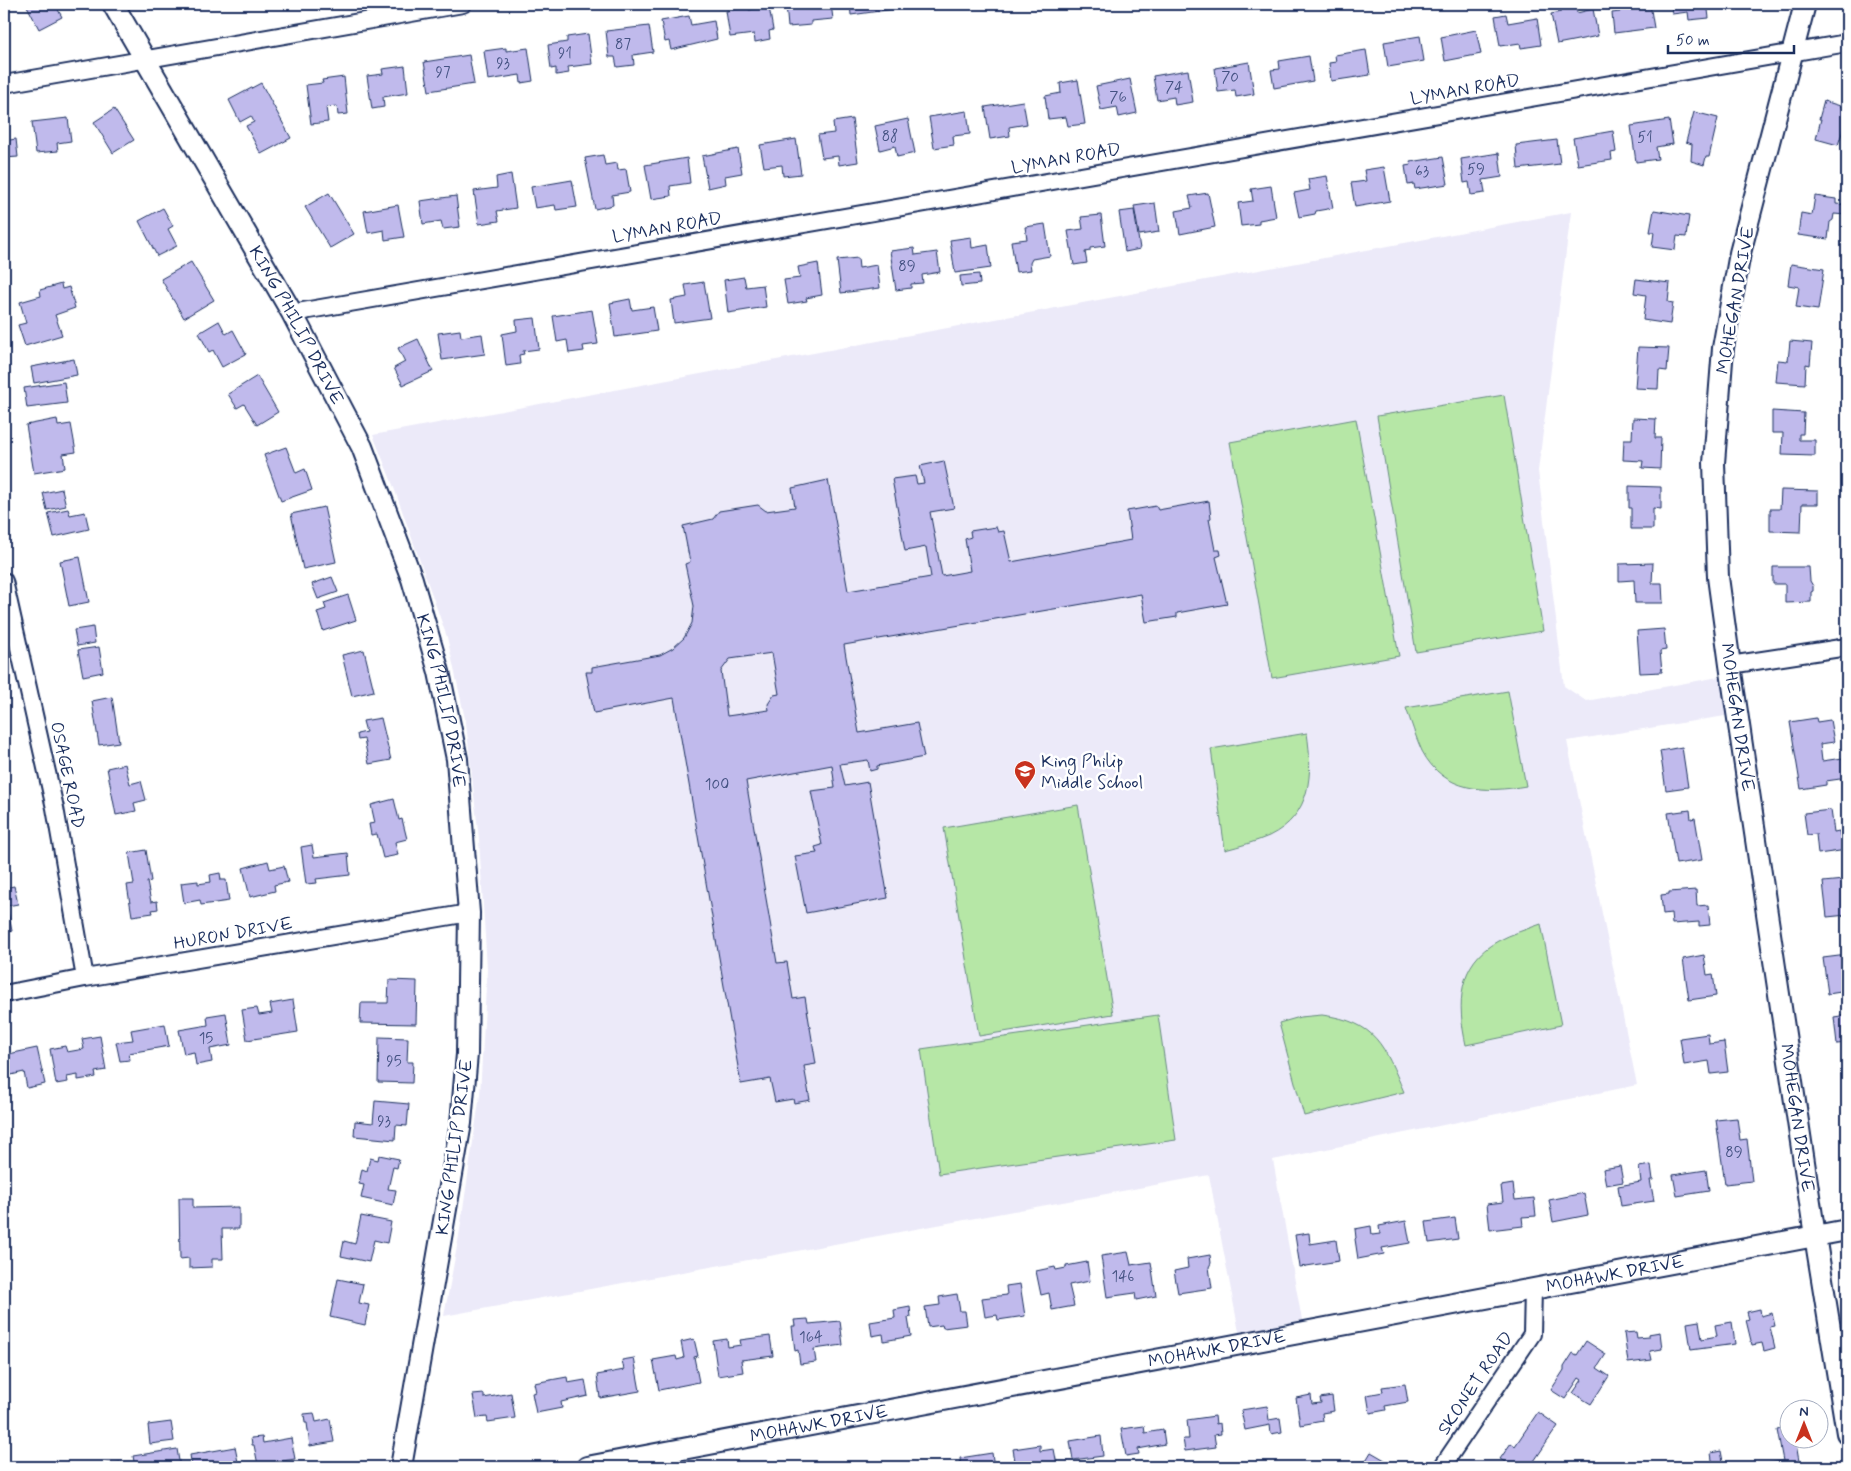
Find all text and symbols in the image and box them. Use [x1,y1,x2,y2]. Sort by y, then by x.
scale bar [1668,22,1795,54]
text: 50 m [1676,31,1710,51]
house number: 87 [615,35,631,55]
house number: 91 [558,44,572,64]
house number: 93 [496,54,510,74]
house number: 97 [436,63,451,83]
house number: 70 [1221,68,1239,88]
street label: LYMAN ROAD [1408,69,1522,111]
house number: 74 [1165,78,1183,98]
house number: 76 [1109,88,1127,108]
house number: 88 [882,127,898,147]
house number: 51 [1637,128,1653,148]
street label: LYMAN ROAD [1009,138,1123,180]
house number: 59 [1467,160,1485,180]
house number: 63 [1415,162,1429,182]
street label: LYMAN ROAD [610,207,724,249]
street label: MOHEGAN DRIVE [1711,224,1761,376]
street label: KING PHILIP DRIVE [243,242,349,409]
house number: 89 [898,257,916,277]
street label: KING PHILIP DRIVE [410,611,470,789]
street label: MOHEGAN DRIVE [1714,642,1760,794]
street label: OSAGE ROAD [44,720,90,831]
place label: King Philip Middle School [1041,750,1143,795]
school or university icon: King Philip Middle School [1013,759,1037,790]
house number: 100 [705,775,729,795]
street label: HURON DRIVE [172,912,295,956]
house number: 15 [199,1029,213,1049]
street label: MOHEGAN DRIVE [1774,1042,1819,1194]
house number: 95 [386,1052,402,1072]
street label: KING PHILIP DRIVE [431,1057,479,1237]
house number: 93 [377,1112,391,1132]
house number: 89 [1725,1143,1743,1163]
street label: MOHAWK DRIVE [1544,1250,1686,1299]
house number: 146 [1112,1267,1134,1287]
street label: MOHAWK DRIVE [1146,1325,1288,1374]
street label: SKONET ROAD [1432,1327,1519,1440]
house number: 164 [799,1328,823,1348]
north arrow [1778,1398,1828,1448]
street label: MOHAWK DRIVE [748,1400,890,1449]
text: N [1799,1403,1809,1421]

